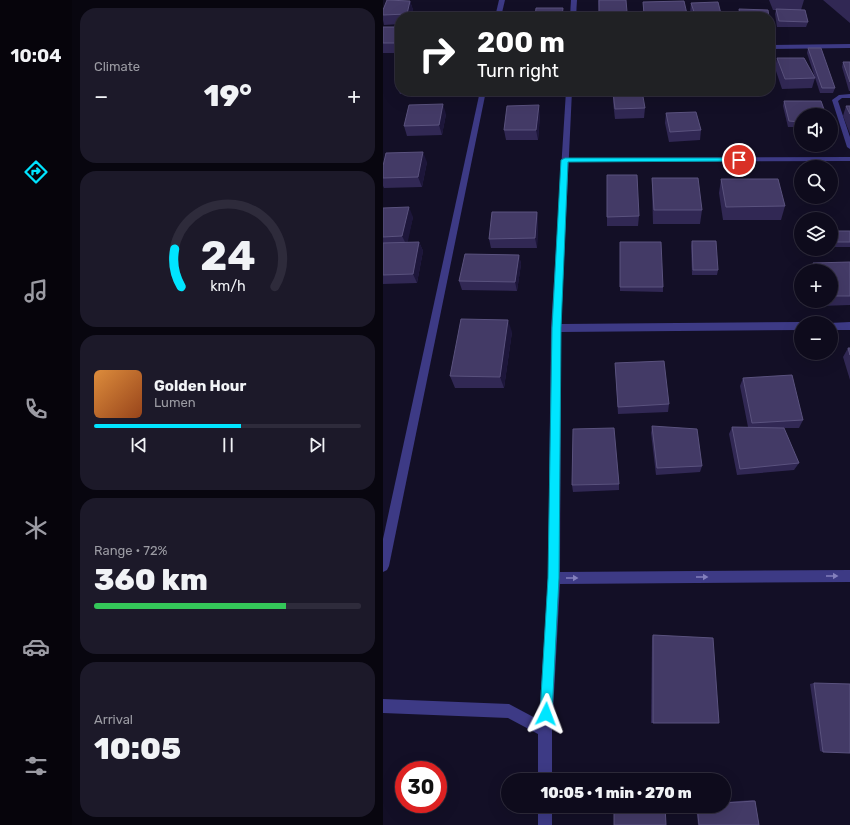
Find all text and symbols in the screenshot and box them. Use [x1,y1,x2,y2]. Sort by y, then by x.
text: 200 m [477,26,565,59]
icon: right [411,28,463,80]
text: 10:04 [11,45,61,67]
text: Climate [94,59,140,74]
text: Turn right [477,60,559,82]
text: 19° [204,78,252,114]
text: − [94,83,108,110]
text: + [347,83,361,110]
map controls [794,108,838,360]
button: sound [794,108,838,152]
pin [722,143,756,177]
icon: arrive [728,149,750,171]
icon: directions [22,158,50,186]
button: search [794,160,838,204]
button: layers [794,212,838,256]
text: 24 [200,231,255,280]
button: + [794,264,838,308]
icon: music [22,277,50,305]
text: km/h [210,278,245,295]
button: − [794,316,838,360]
text: Golden Hour [154,377,246,395]
icon: phone [22,395,50,423]
text: Lumen [154,395,196,410]
icon: previous [128,434,150,456]
icon: pause [217,434,239,456]
icon: next [306,434,328,456]
icon: climate [22,514,50,542]
text: Range · 72% [94,543,167,558]
text: 360 km [94,562,208,598]
one-way arrow [826,573,839,579]
one-way arrow [696,574,709,580]
one-way arrow [566,575,579,581]
icon: car [22,633,50,661]
position arrow [525,693,567,735]
text: Arrival [94,712,133,727]
text: 10:05 [94,731,181,767]
icon: filters [22,752,50,780]
speed limit sign: 30 [395,761,447,813]
text: 10:05 · 1 min · 270 m [540,784,692,802]

